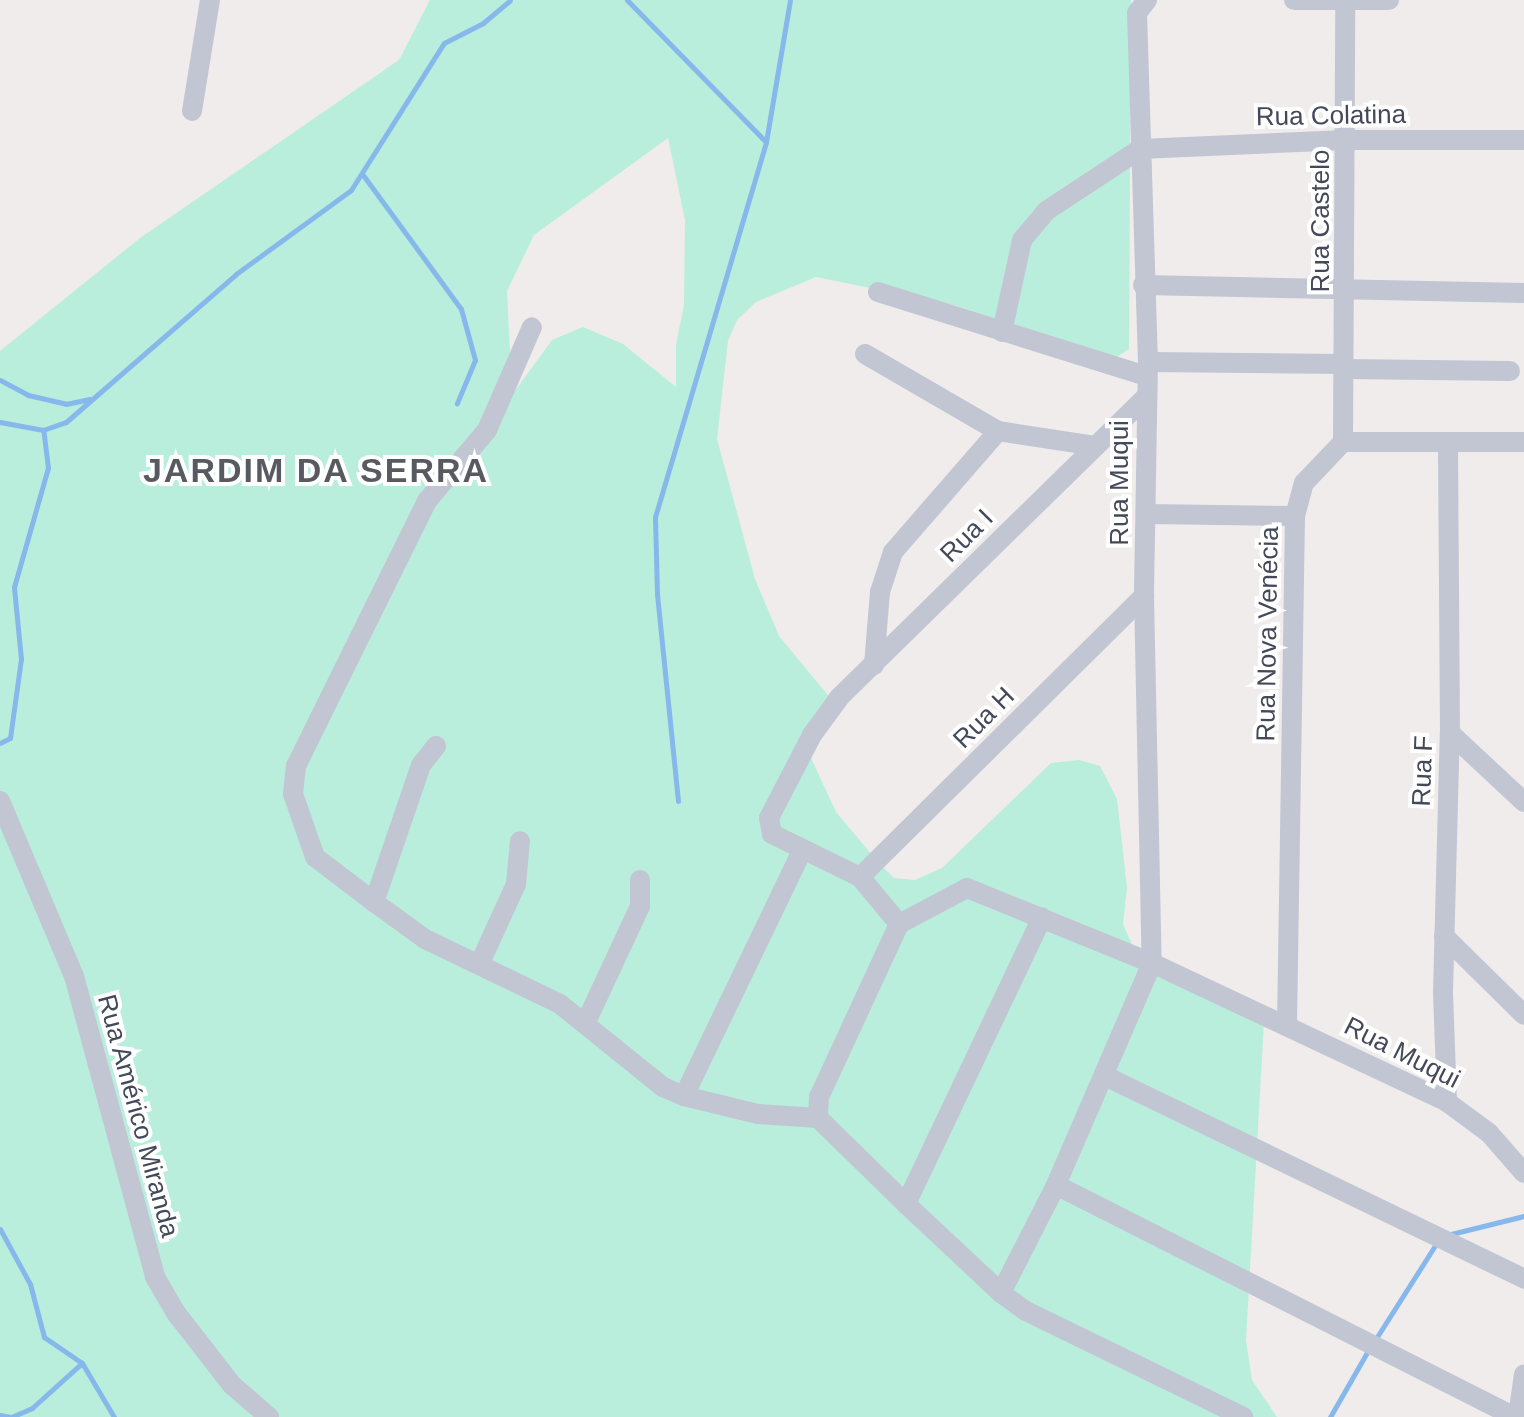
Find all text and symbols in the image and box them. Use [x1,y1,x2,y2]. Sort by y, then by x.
street label: Rua Colatina [1256,99,1406,133]
street label: Rua Castelo [1305,149,1337,293]
street label: Rua Muqui [1104,420,1136,546]
district label: JARDIM DA SERRA [142,451,490,491]
street label: Rua I [934,503,1000,569]
street label: Rua Nova Venécia [1251,526,1285,742]
street label: Rua H [947,681,1021,755]
street label: Rua F [1406,735,1440,807]
street label: Rua Américo Miranda [90,991,186,1241]
street label: Rua Muqui [1339,1011,1465,1095]

